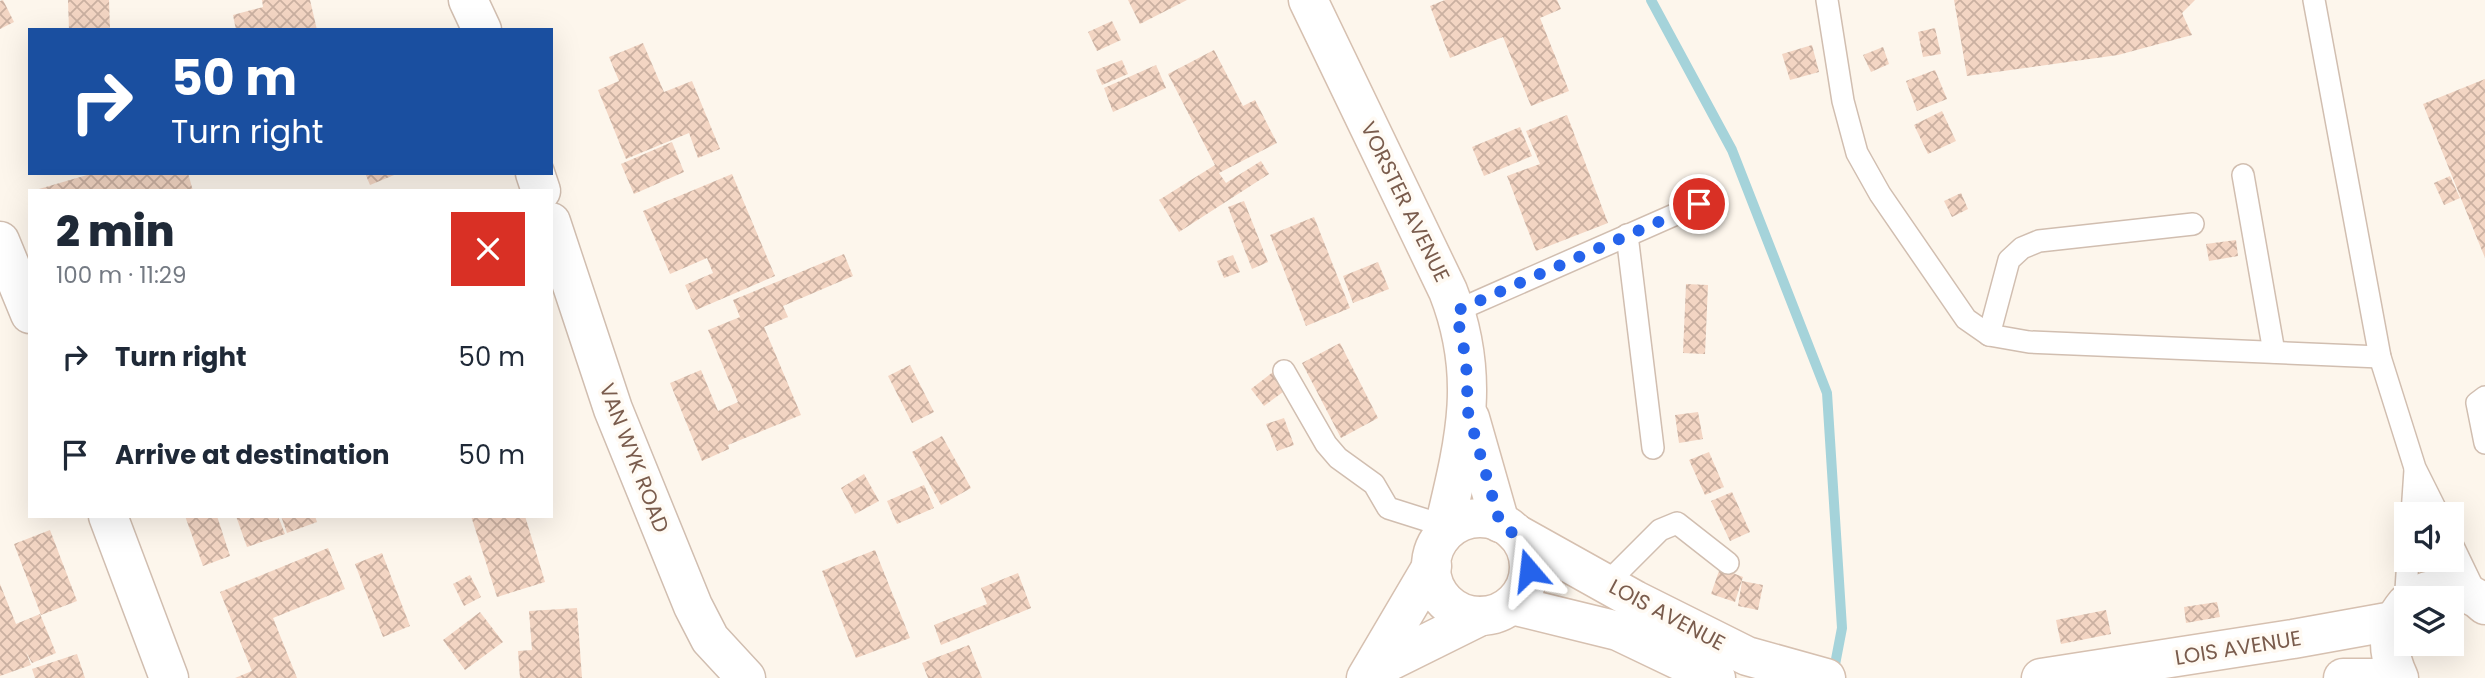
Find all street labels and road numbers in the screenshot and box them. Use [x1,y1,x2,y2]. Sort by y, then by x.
street label: VORSTER AVENUE [1354,117,1457,287]
street label: VAN WYK ROAD [593,379,676,537]
street label: LOIS AVENUE [1604,572,1730,657]
street label: LOIS AVENUE [2173,623,2303,672]

